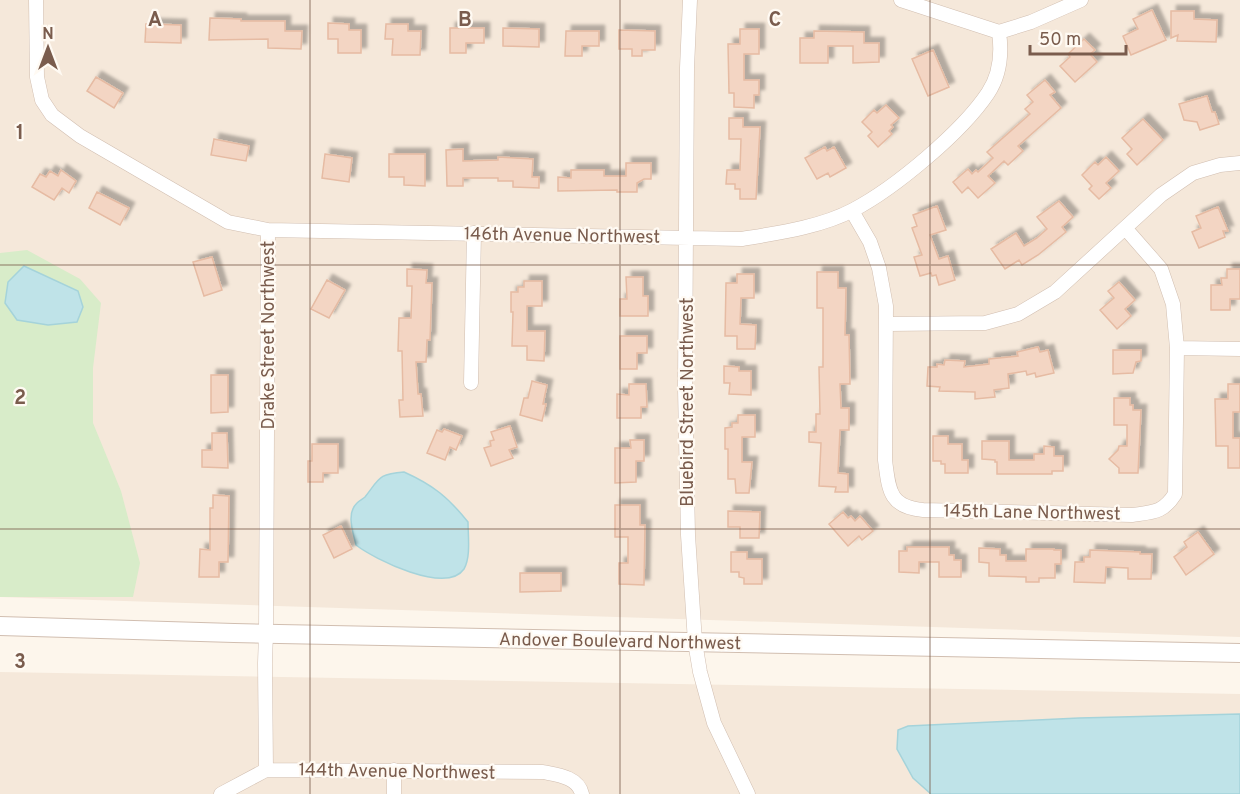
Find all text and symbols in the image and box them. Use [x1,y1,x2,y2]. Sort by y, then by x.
text: A [148,8,162,34]
text: B [458,8,472,34]
text: C [769,8,781,34]
north arrow [18,18,78,78]
scale bar [1030,18,1126,56]
text: N [42,25,54,45]
text: 50 m [1039,29,1081,52]
text: 1 [16,121,24,147]
street label: 146th Avenue Northwest [464,223,660,250]
street label: Drake Street Northwest [258,241,281,429]
street label: Bluebird Street Northwest [677,297,700,507]
text: 2 [14,386,26,412]
street label: 145th Lane Northwest [943,500,1121,527]
street label: Andover Boulevard Northwest [499,629,741,656]
text: 3 [14,650,26,676]
street label: 144th Avenue Northwest [298,759,496,786]

